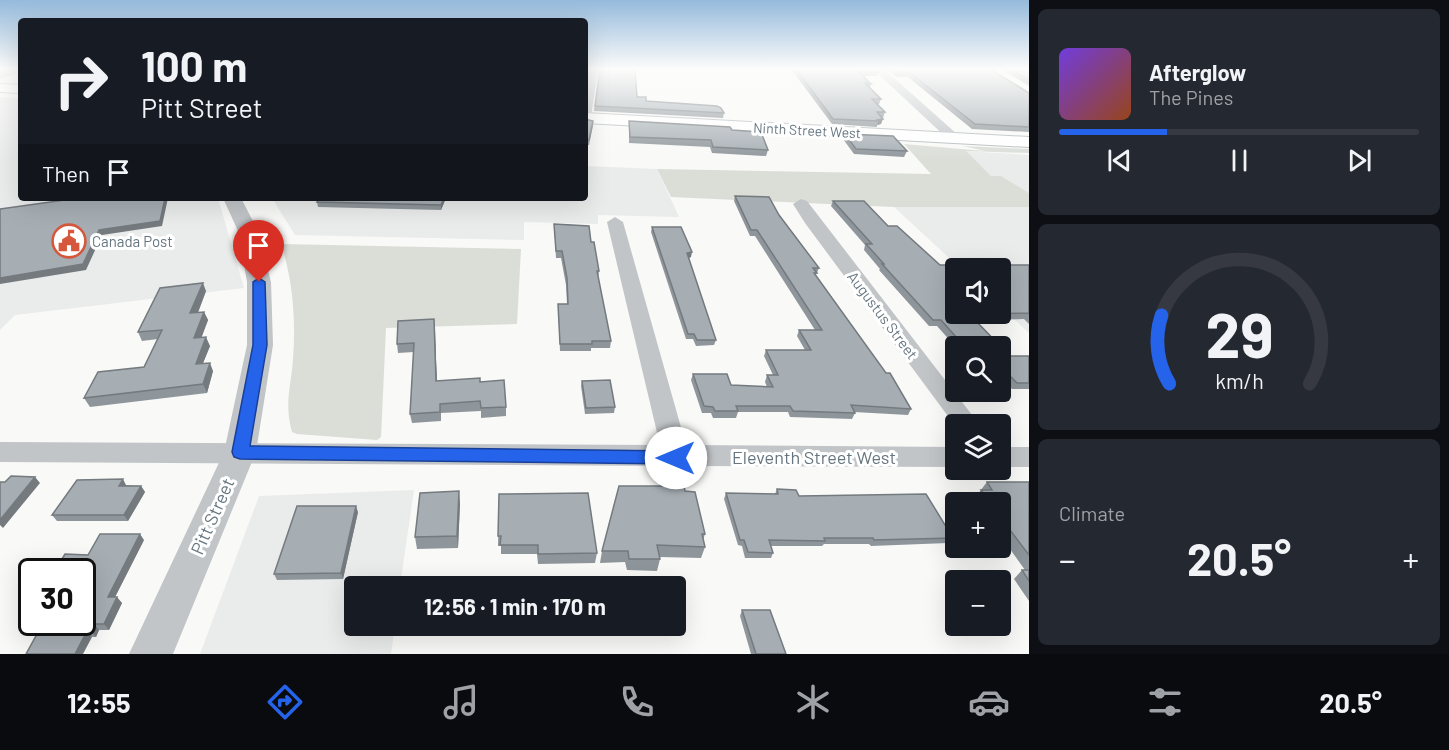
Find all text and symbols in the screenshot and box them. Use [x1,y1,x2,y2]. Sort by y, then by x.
text: 100 m [141,40,247,90]
icon: right [42,42,120,120]
text: Afterglow [1149,59,1246,85]
text: The Pines [1149,85,1233,109]
text: Pitt Street [141,91,263,123]
street label: Ninth Street West [753,119,861,141]
icon: previous [1103,144,1136,177]
icon: pause [1223,144,1256,177]
icon: next [1343,144,1376,177]
icon: arrive [102,156,135,189]
text: Then [42,160,90,186]
pin [233,220,284,282]
public building icon: Canada Post [51,223,87,259]
icon: arrive [242,229,275,262]
place label: Canada Post [92,232,173,250]
map controls [945,258,1011,636]
button: sound [945,258,1011,324]
street label: Augustus Street [844,268,922,362]
text: 29 [1205,296,1273,370]
button: search [945,336,1011,402]
text: km/h [1215,368,1263,393]
button: layers [945,414,1011,480]
position arrow [644,426,708,490]
street label: Eleventh Street West [732,446,896,468]
street label: Pitt Street [185,474,239,558]
button: + [945,492,1011,558]
text: Climate [1059,501,1125,525]
text: 20.5° [1187,531,1291,585]
text: − [1059,539,1076,579]
text: + [1403,539,1419,579]
speed limit sign: 30 [18,558,96,636]
button: − [945,570,1011,636]
text: 12:56 · 1 min · 170 m [424,593,606,619]
icon: directions [264,681,306,723]
icon: music [440,681,482,723]
icon: phone [616,681,658,723]
icon: climate [792,681,834,723]
icon: car [968,681,1010,723]
icon: filters [1144,681,1186,723]
text: 12:55 [67,686,131,718]
text: 20.5° [1319,686,1382,718]

